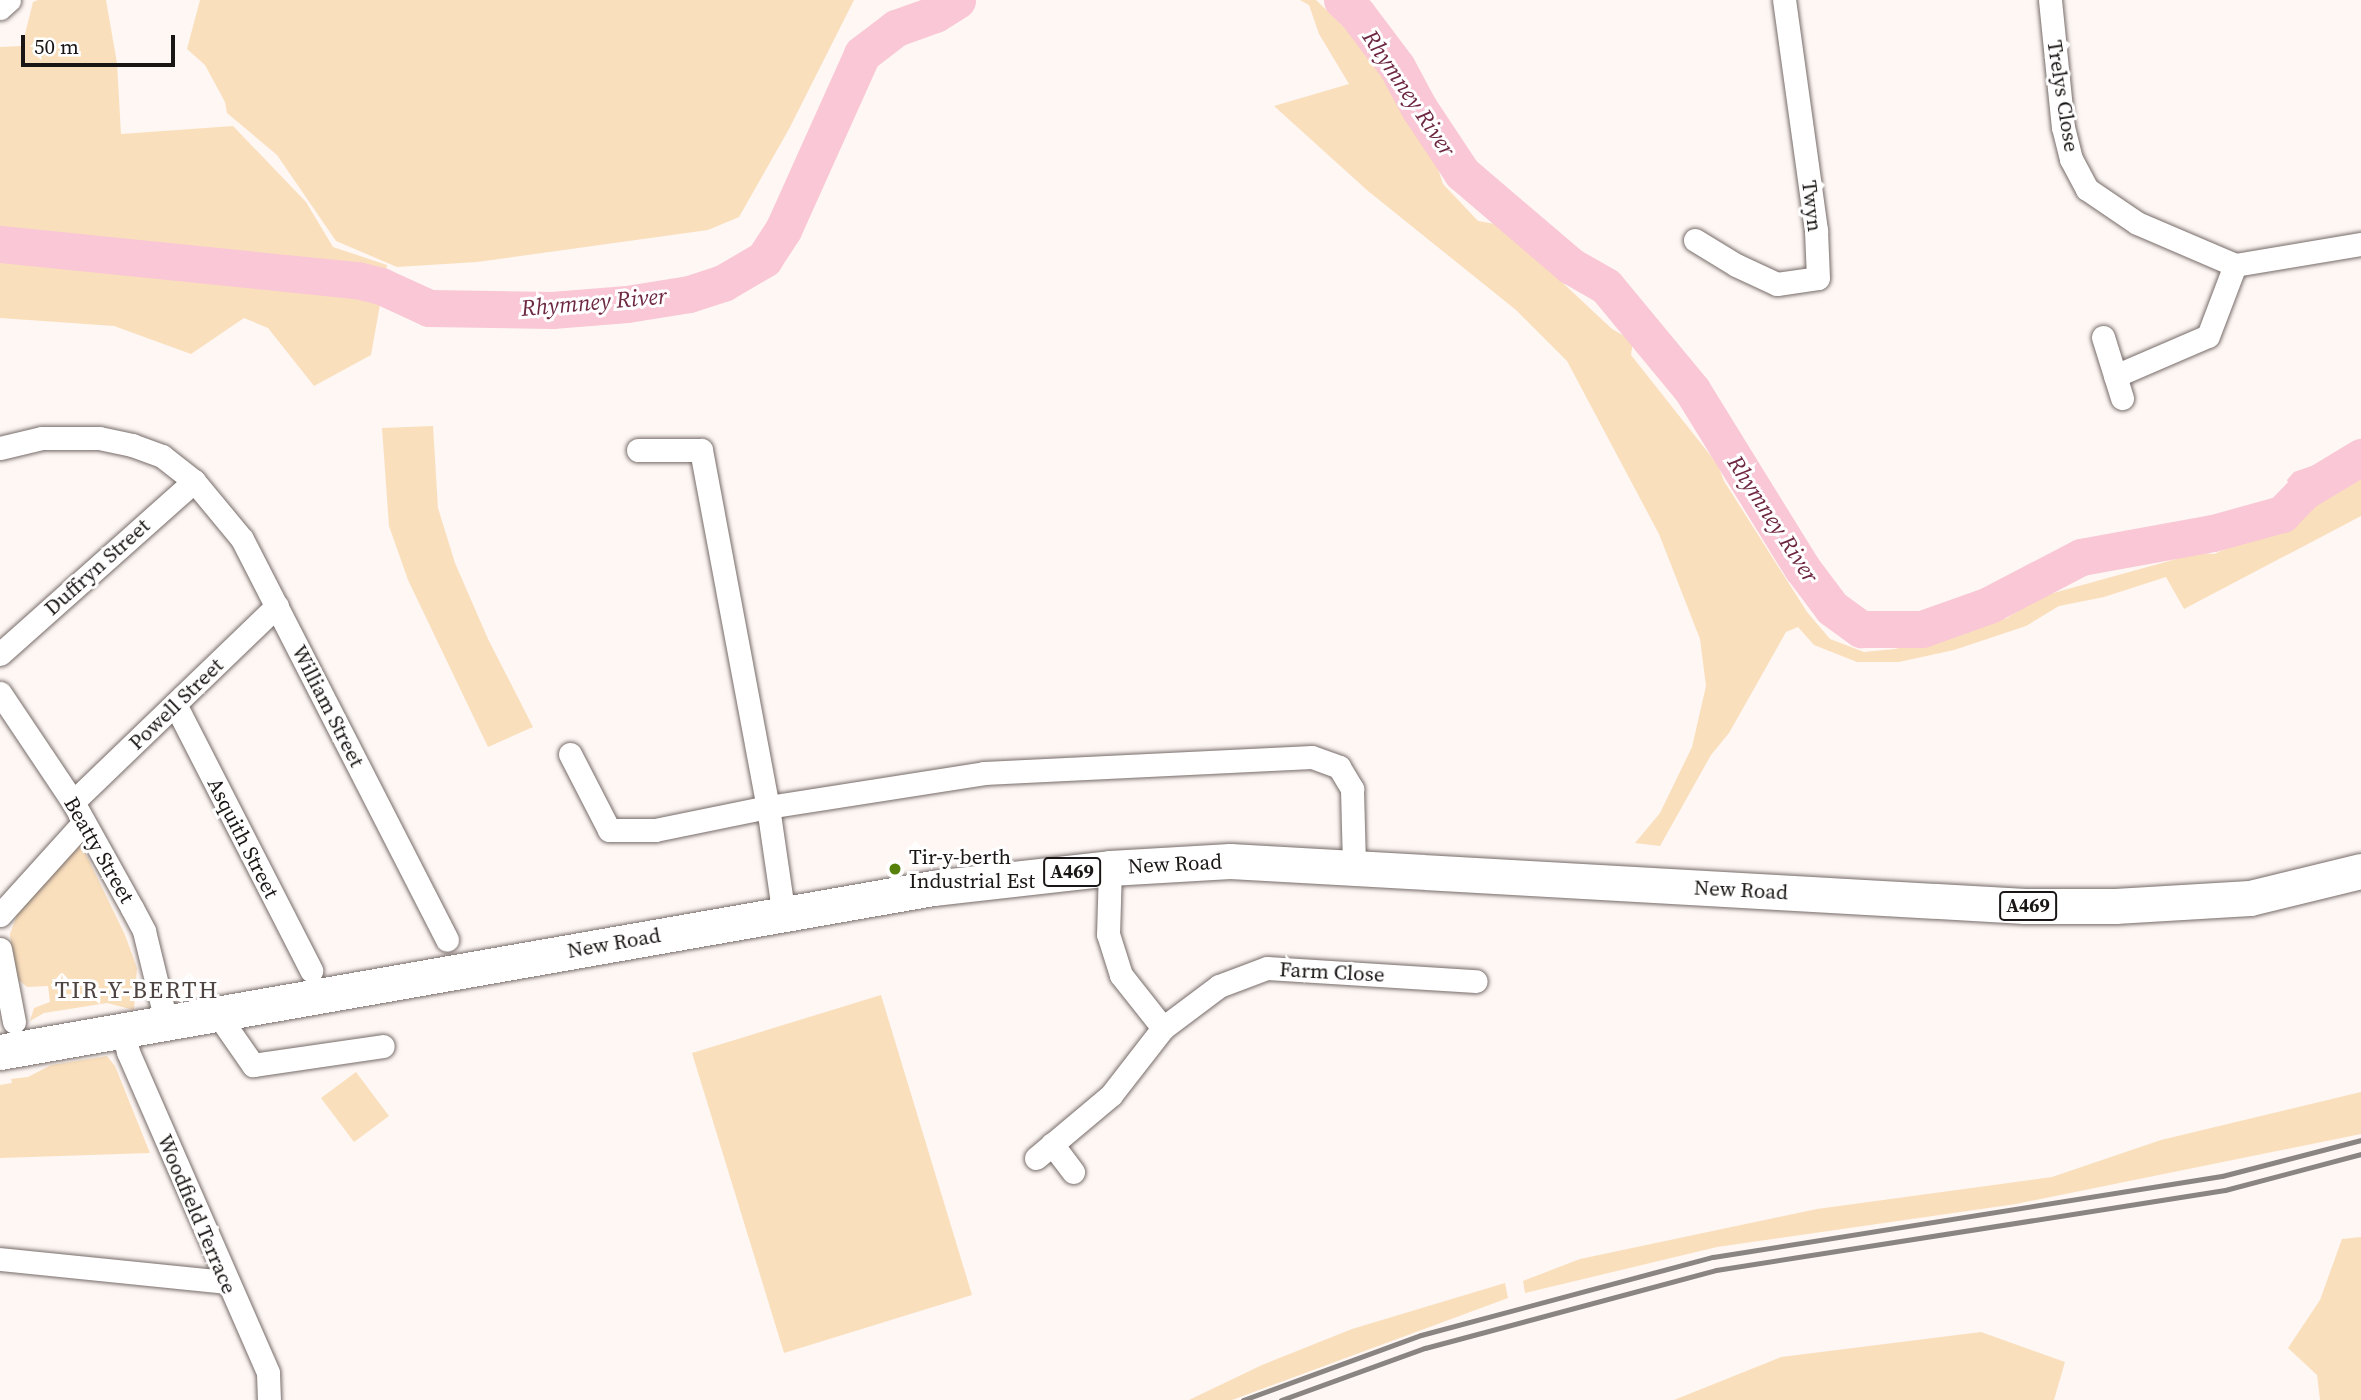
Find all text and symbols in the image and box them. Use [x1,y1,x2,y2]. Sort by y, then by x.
scale bar [24,21,178,65]
water label: Rhymney River [1357,25,1461,161]
text: 50 m [34,32,79,61]
street label: Trelys Close [2042,38,2084,154]
street label: Twyn [1796,179,1828,233]
water label: Rhymney River [520,282,668,322]
water label: Rhymney River [1722,450,1824,588]
street label: Duffryn Street [39,513,155,621]
street label: William Street [286,641,370,771]
street label: Powell Street [124,653,228,755]
street label: Asquith Street [202,774,284,902]
street label: Beatty Street [59,793,139,907]
place label: Tir-y-berth Industrial Est [909,844,1035,894]
street label: New Road [1127,849,1223,879]
road number: A469 [1042,856,1102,888]
marker: Tir-y-berth Industrial Est [887,861,903,877]
street label: New Road [1693,875,1789,905]
road number: A469 [1998,890,2058,922]
street label: New Road [565,922,663,964]
street label: Farm Close [1279,957,1385,987]
district label: TIR-Y-BERTH [56,976,218,1004]
street label: Woodfield Terrace [152,1130,242,1298]

